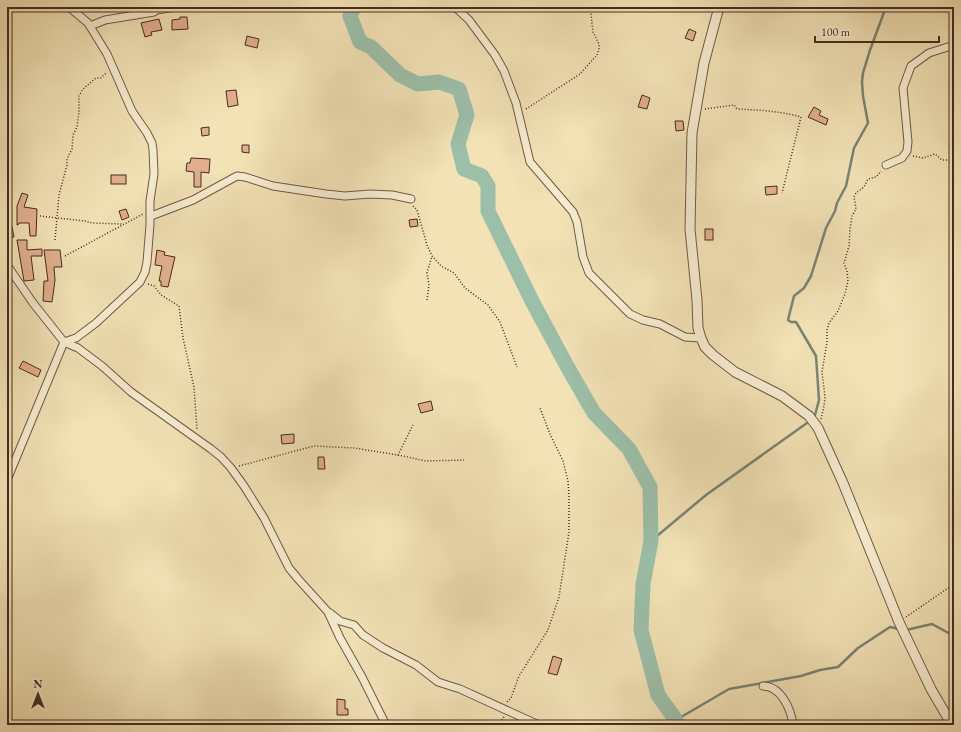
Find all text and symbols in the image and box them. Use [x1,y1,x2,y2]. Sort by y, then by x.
scale bar [815,18,939,44]
text: 100 m [821,24,851,40]
north arrow [18,674,58,714]
text: N [34,677,43,691]

